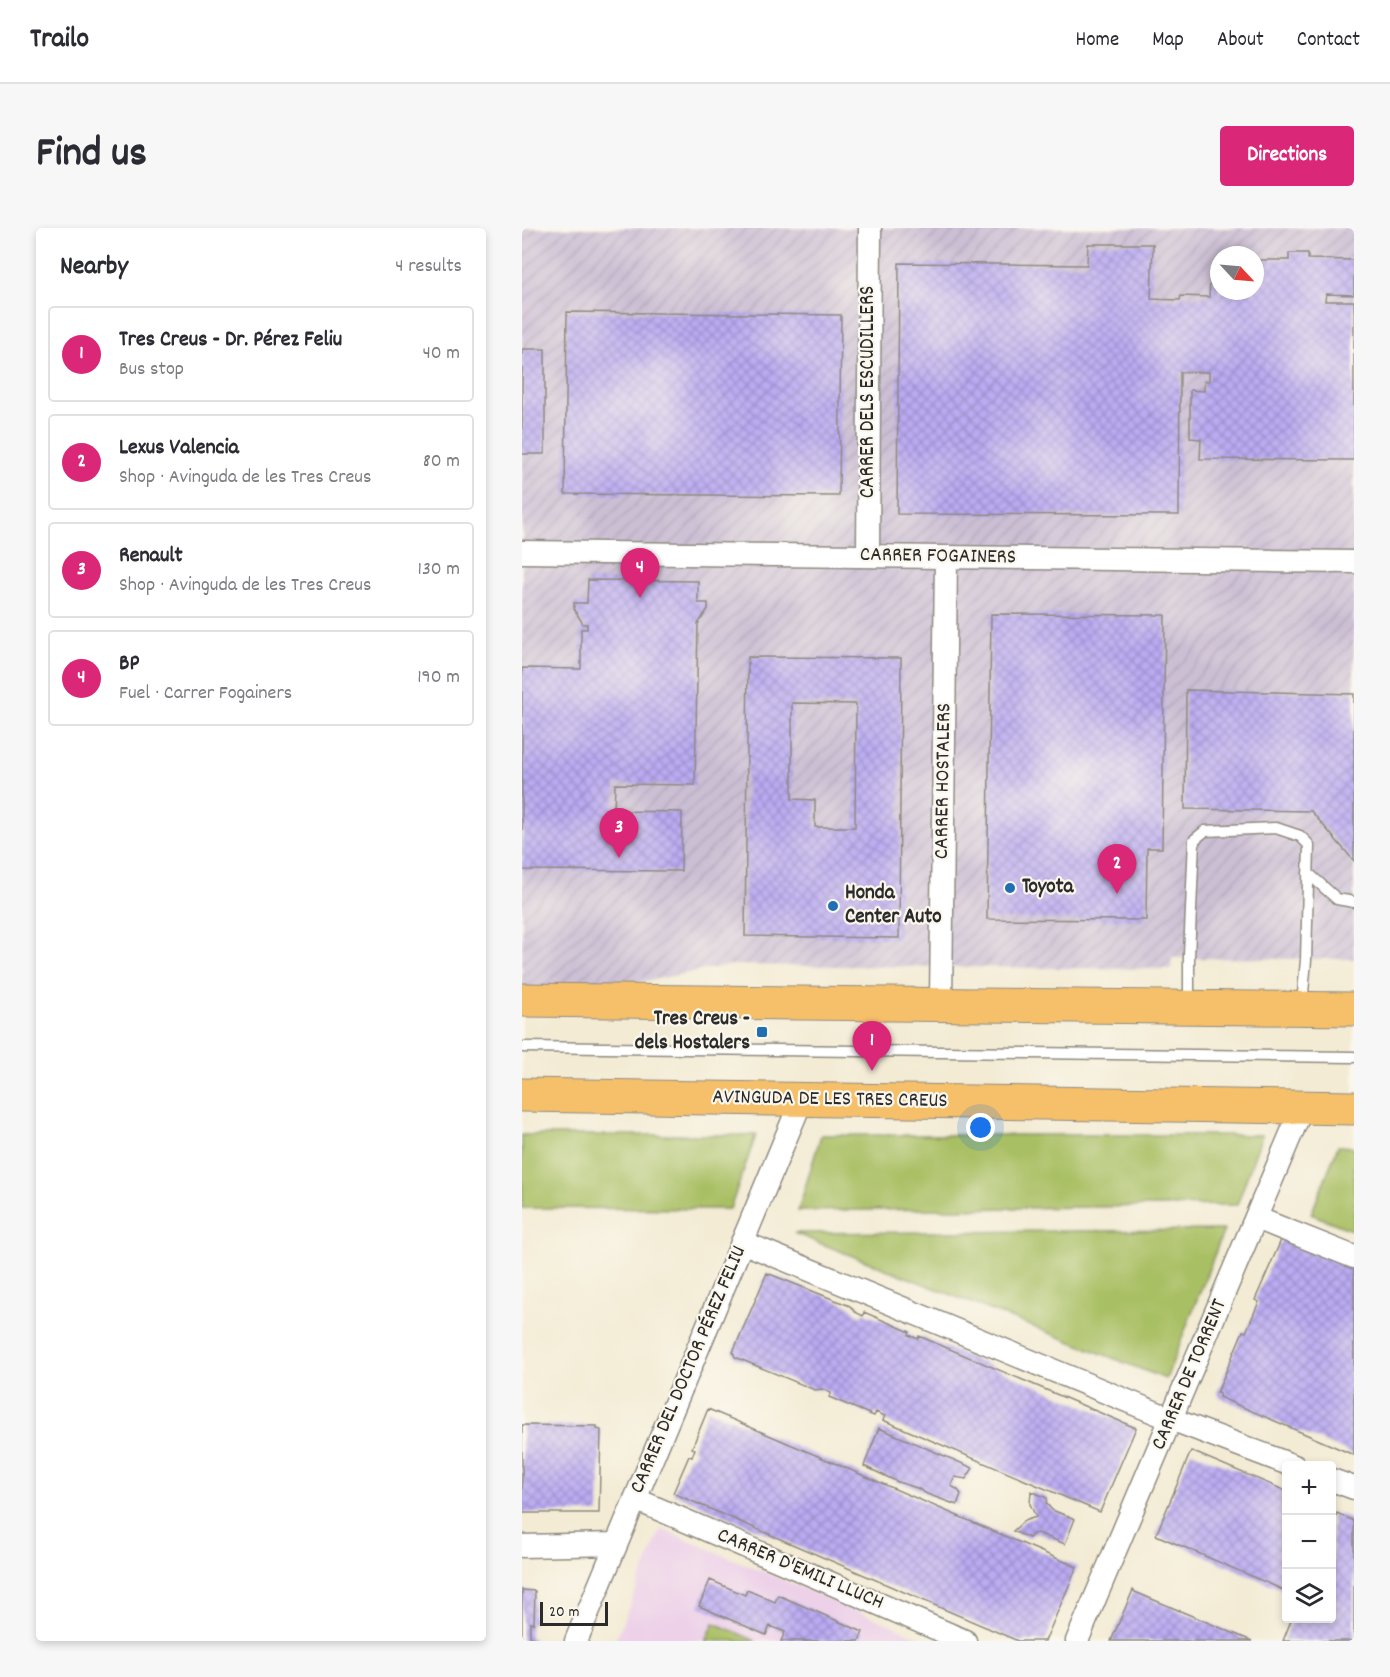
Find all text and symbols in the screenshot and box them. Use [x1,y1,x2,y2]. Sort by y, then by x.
text: Trailo [30,21,89,61]
text: Home [1075,26,1119,56]
text: Map [1152,26,1184,56]
text: About [1217,26,1264,56]
text: Contact [1297,26,1360,56]
text: Find us [36,126,147,186]
button: Directions [1220,126,1354,186]
north arrow [1210,246,1264,300]
text: Nearby [60,249,128,286]
text: 4 results [395,253,462,281]
street label: CARRER DELS ESCUDILLERS [854,286,884,498]
text: Tres Creus - Dr. Pérez Feliu [119,325,342,356]
text: 1 [79,340,84,368]
text: 40 m [422,340,460,368]
text: Bus stop [119,356,184,384]
text: Lexus Valencia [119,433,239,464]
text: 2 [77,448,86,476]
text: 80 m [423,448,460,476]
text: Shop · Avinguda de les Tres Creus [119,464,371,492]
text: Renault [119,541,183,572]
street label: CARRER FOGAINERS [860,541,1016,573]
pin: 4 [620,548,660,598]
text: 3 [77,556,86,584]
text: 130 m [418,556,460,584]
text: Shop · Avinguda de les Tres Creus [119,572,371,600]
text: BP [119,649,139,680]
text: 4 [77,664,86,692]
text: 190 m [417,664,460,692]
text: Fuel · Carrer Fogainers [119,680,292,708]
street label: CARRER HOSTALERS [928,703,960,859]
pin: 3 [600,808,638,858]
pin: 2 [1098,844,1136,894]
place label: Toyota [1022,873,1074,903]
place label: Honda Center Auto [845,879,942,933]
marker: Toyota [1003,881,1017,895]
marker: Honda Center Auto [826,899,840,913]
place label: Tres Creus - dels Hostalers [635,1005,750,1059]
pin: 1 [852,1022,892,1071]
marker: Tres Creus - dels Hostalers [755,1025,769,1039]
street label: AVINGUDA DE LES TRES CREUS [712,1083,948,1117]
your location [966,1113,995,1142]
street label: CARRER DEL DOCTOR PÉREZ FELIU [623,1242,755,1498]
street label: CARRER DE TORRENT [1145,1294,1236,1455]
map controls [1282,1461,1336,1623]
button: + [1282,1461,1336,1515]
button: − [1282,1515,1336,1569]
street label: CARRER D'EMILI LLUCH [712,1521,888,1619]
button: layers [1282,1569,1336,1623]
scale bar [540,1599,608,1626]
text: 20 m [549,1601,579,1624]

